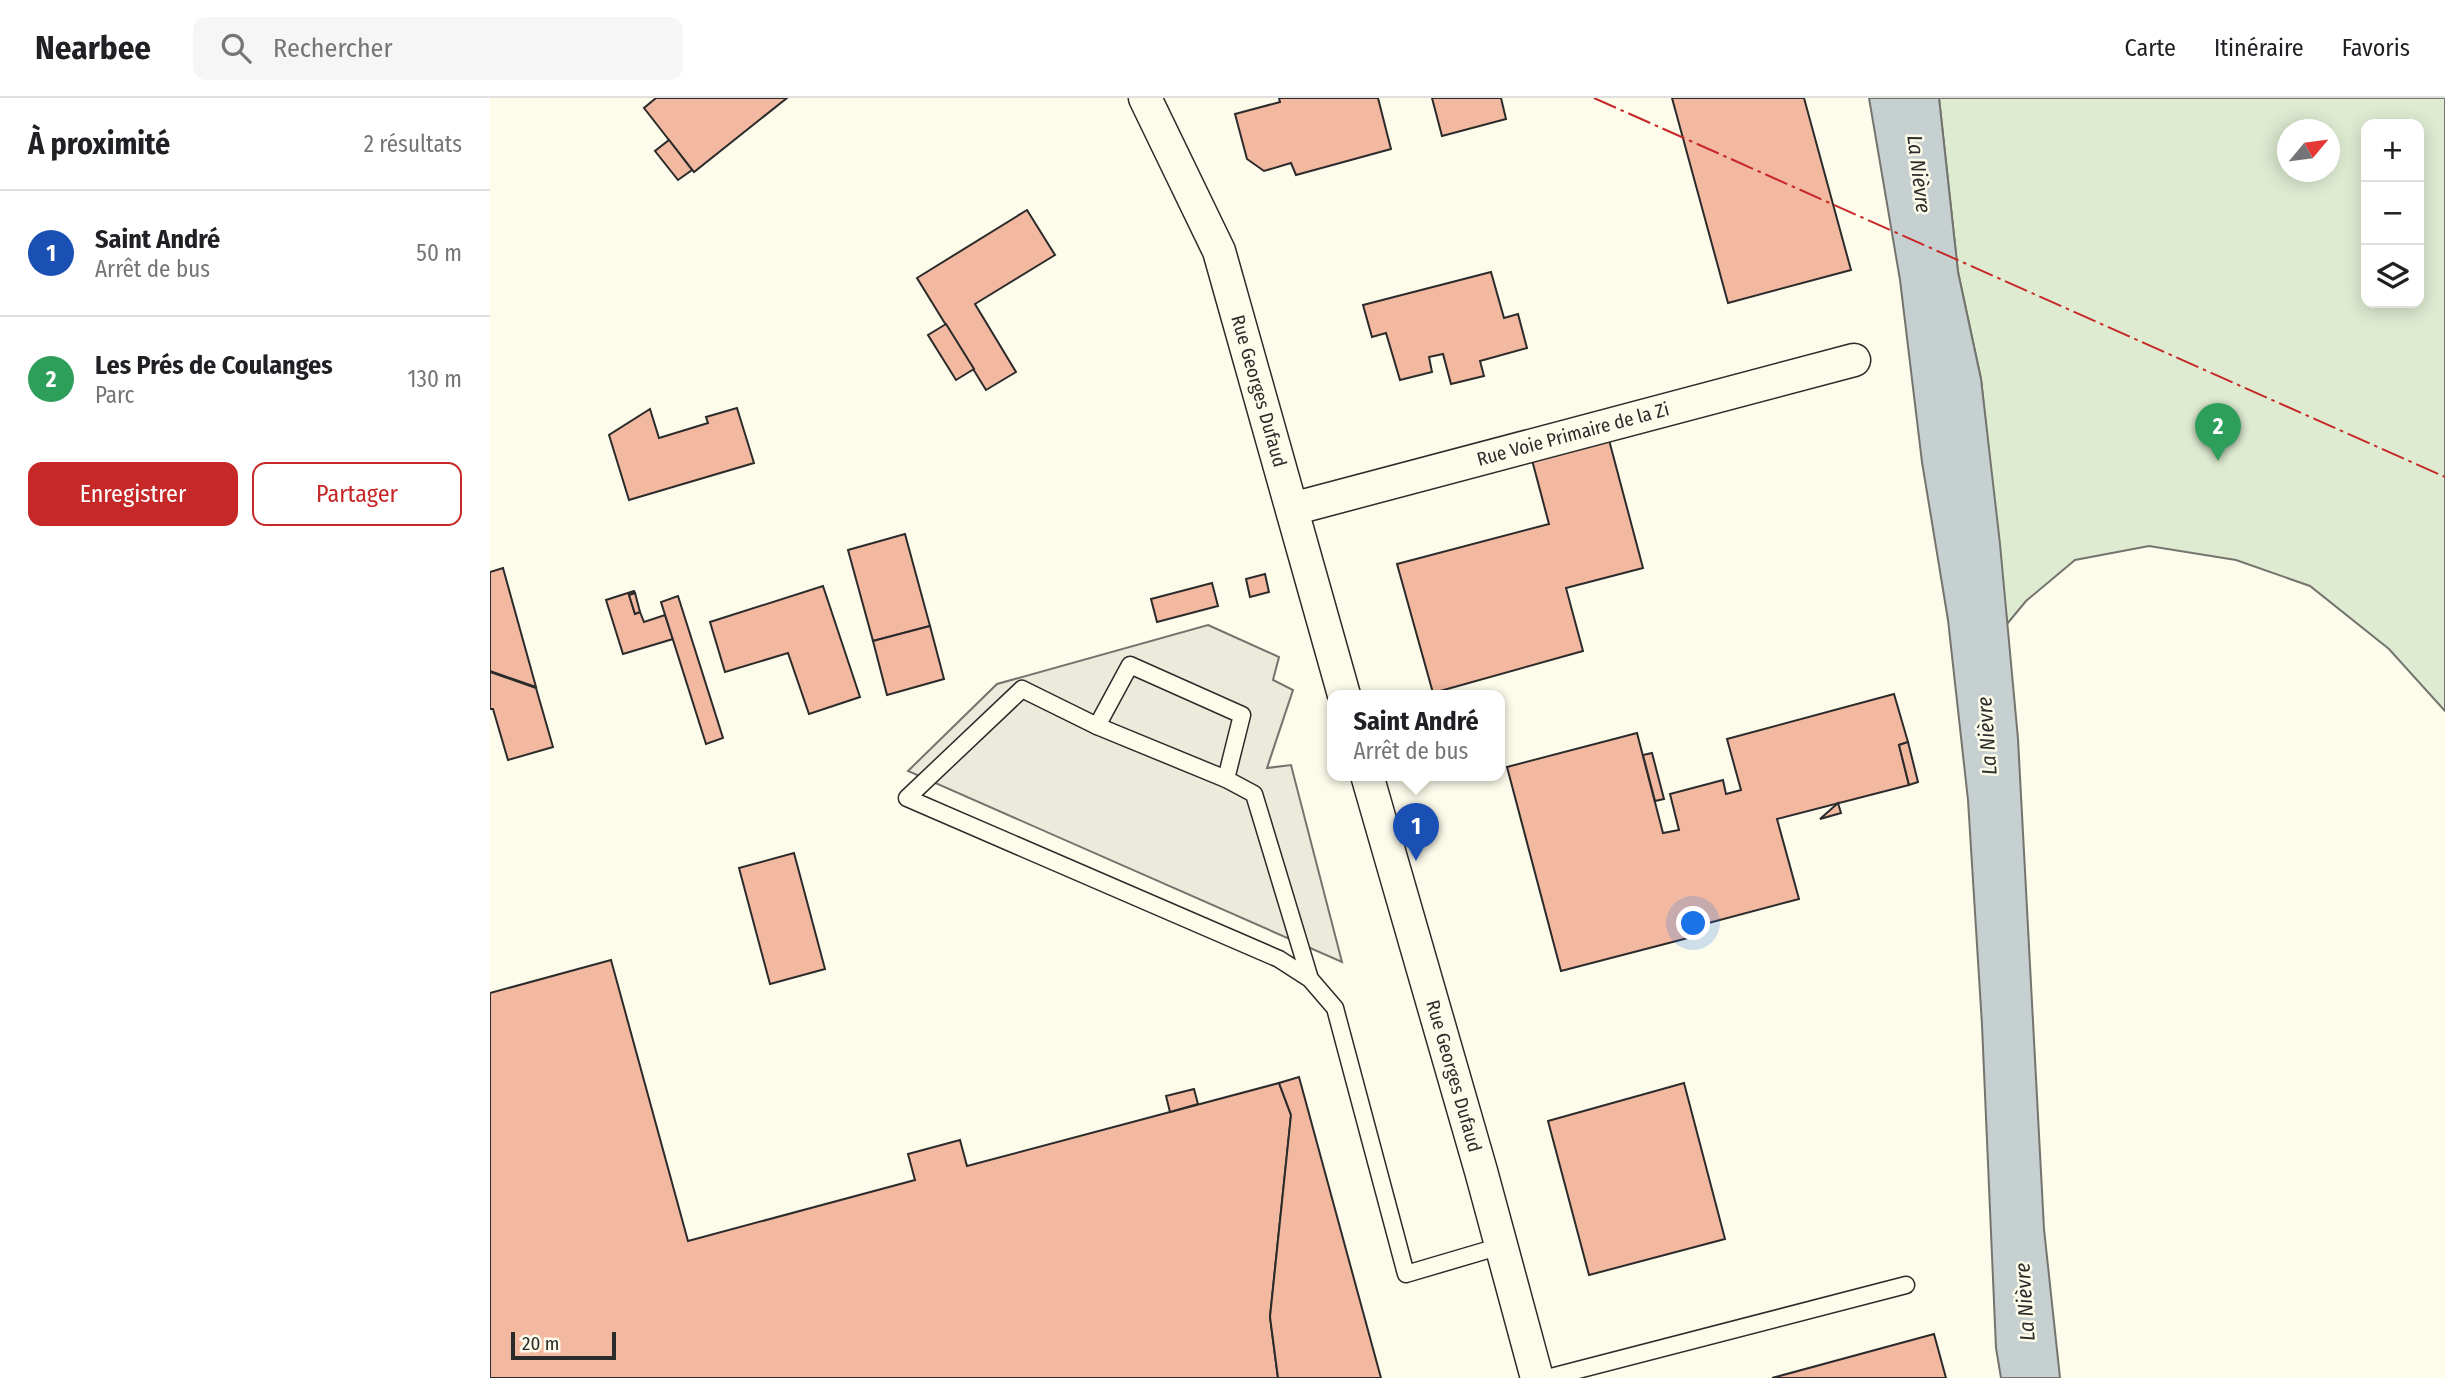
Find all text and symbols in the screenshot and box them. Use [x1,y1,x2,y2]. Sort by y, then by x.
search box [193,17,683,80]
text: Nearbee [35,28,151,68]
icon: search [217,29,255,67]
text: Rechercher [273,33,393,64]
text: Carte [2125,34,2176,62]
text: Itinéraire [2214,34,2304,62]
text: Favoris [2342,34,2410,62]
north arrow [2277,119,2340,182]
map controls [2361,119,2424,308]
button: + [2361,119,2424,182]
text: À proximité [28,126,170,162]
text: 2 résultats [364,130,462,158]
water label: La Nièvre [1901,134,1937,215]
button: − [2361,182,2424,245]
text: Saint André [95,224,220,255]
text: 1 [46,239,56,267]
text: 50 m [416,239,462,267]
button: layers [2361,245,2424,308]
text: Arrêt de bus [95,255,210,283]
street label: Rue Georges Dufaud [1226,312,1292,470]
text: Les Prés de Coulanges [95,350,333,381]
text: 2 [46,365,56,393]
text: 130 m [408,365,462,393]
text: Parc [95,381,134,409]
street label: Rue Voie Primaire de la Zi [1474,397,1672,471]
pin: 2 [2195,403,2241,461]
button: Enregistrer [28,462,238,526]
button: Partager [252,462,462,526]
popup [1327,690,1505,781]
water label: La Nièvre [1971,696,2003,776]
text: Saint André [1353,706,1479,737]
text: Arrêt de bus [1353,737,1468,765]
pin: 1 [1393,803,1439,861]
your location [1676,906,1710,940]
street label: Rue Georges Dufaud [1421,997,1487,1155]
water label: La Nièvre [2009,1262,2041,1342]
scale bar [511,1329,616,1361]
text: 20 m [522,1332,559,1355]

